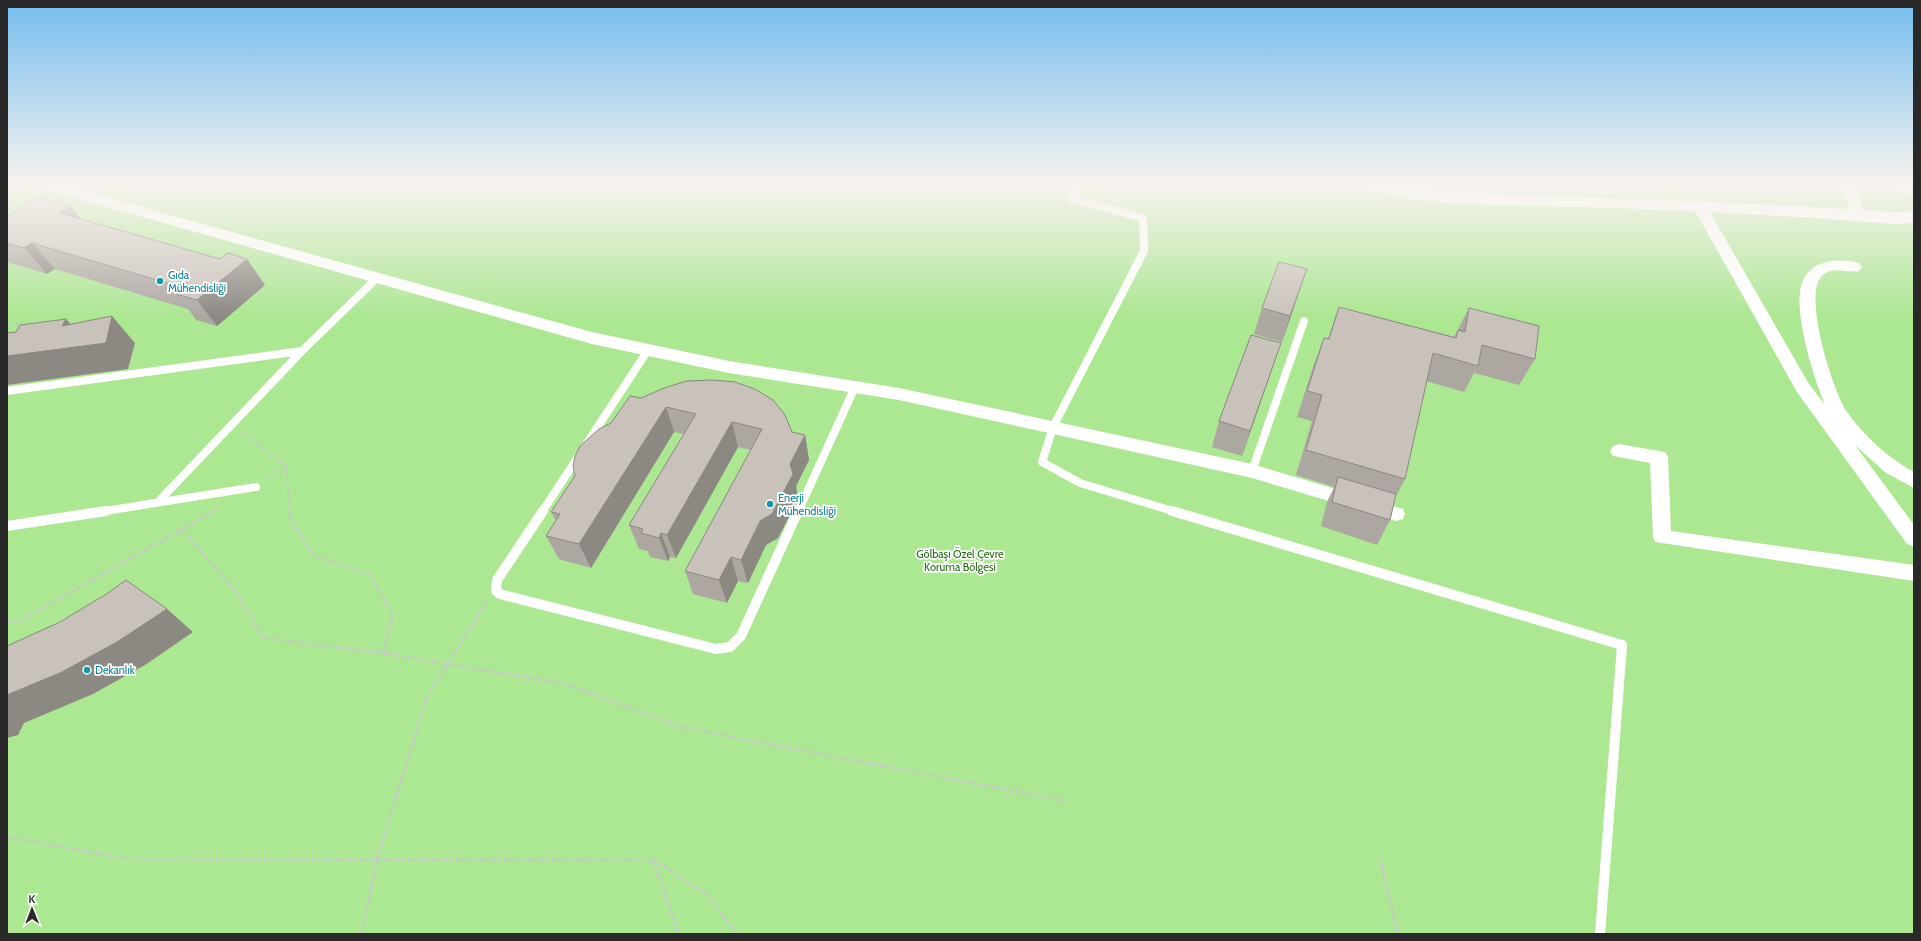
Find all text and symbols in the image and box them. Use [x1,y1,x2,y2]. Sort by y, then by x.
place label: Gıda Mühendisliği [168,268,226,295]
marker: Gıda Mühendisliği [155,276,165,286]
place label: Enerji Mühendisliği [778,491,836,518]
marker: Enerji Mühendisliği [765,499,775,509]
park label: Gölbaşı Özel Çevre Koruma Bölgesi [916,547,1004,574]
place label: Dekanlık [95,663,135,677]
marker: Dekanlık [82,665,92,675]
north arrow [12,889,52,929]
text: K [28,892,35,906]

